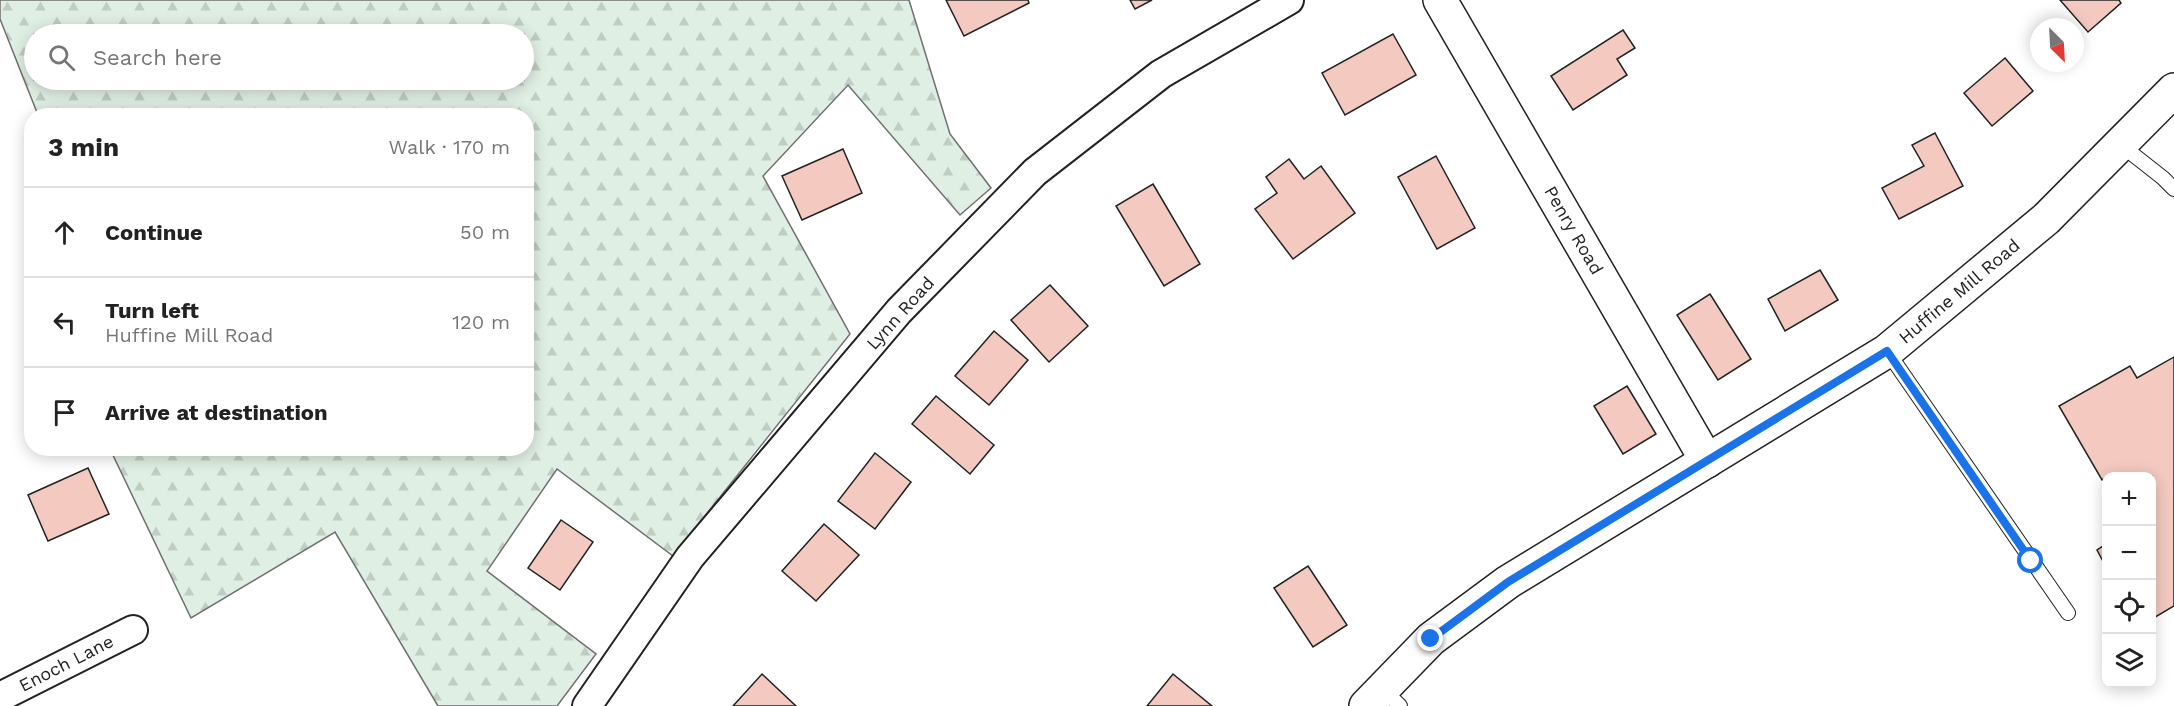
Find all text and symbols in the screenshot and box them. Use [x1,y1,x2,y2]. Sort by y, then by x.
north arrow [2030,18,2084,72]
search box [24,24,534,90]
icon: search [45,41,78,74]
text: Search here [93,45,222,70]
text: 3 min [48,132,119,162]
text: Walk · 170 m [389,135,510,159]
street label: Penry Road [1540,182,1608,278]
icon: ahead [48,216,81,249]
text: Continue [105,220,203,245]
text: 50 m [460,220,510,244]
street label: Huffine Mill Road [1894,234,2024,348]
street label: Lynn Road [862,272,938,354]
text: Turn left [105,298,199,323]
icon: left [48,306,81,339]
text: 120 m [452,310,510,334]
text: Huffine Mill Road [105,323,273,347]
icon: arrive [48,396,81,429]
text: Arrive at destination [105,400,328,425]
map controls [2102,472,2156,688]
button: + [2102,472,2156,526]
button: − [2102,526,2156,580]
route start [2017,547,2043,573]
button: locate [2102,580,2156,634]
route end [1417,625,1443,651]
street label: Enoch Lane [15,630,117,696]
button: layers [2102,634,2156,688]

